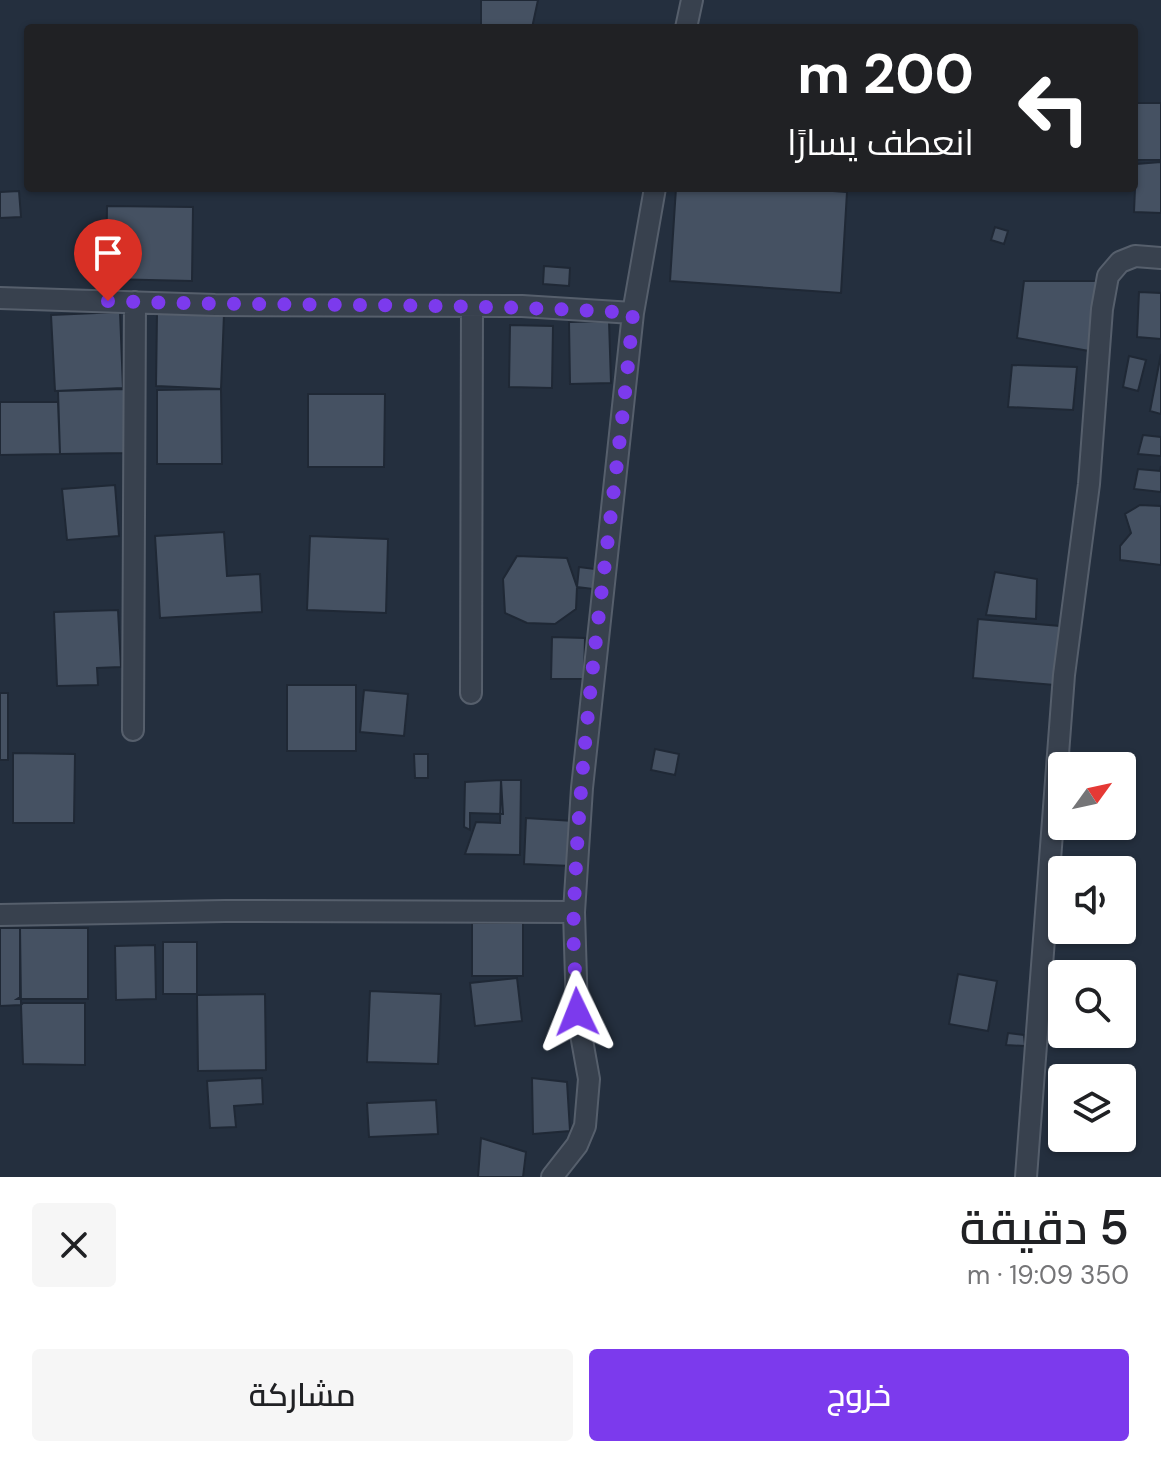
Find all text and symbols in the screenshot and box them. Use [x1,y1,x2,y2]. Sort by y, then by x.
text: 200 m [797,37,974,110]
icon: left [1002,56,1106,160]
text: انعطف يسارًا [787,119,974,166]
pin [74,219,142,301]
icon: arrive [86,231,130,275]
north arrow [1048,752,1136,840]
map controls [1048,752,1136,1152]
button: sound [1048,856,1136,944]
button: search [1048,960,1136,1048]
position arrow [535,970,619,1054]
button: layers [1048,1064,1136,1152]
text: 5 دقيقة [960,1196,1129,1259]
button: close [32,1203,116,1287]
text: 350 m · 19:09 [967,1258,1129,1292]
button: مشاركة [32,1349,573,1441]
button: خروج [589,1349,1129,1441]

